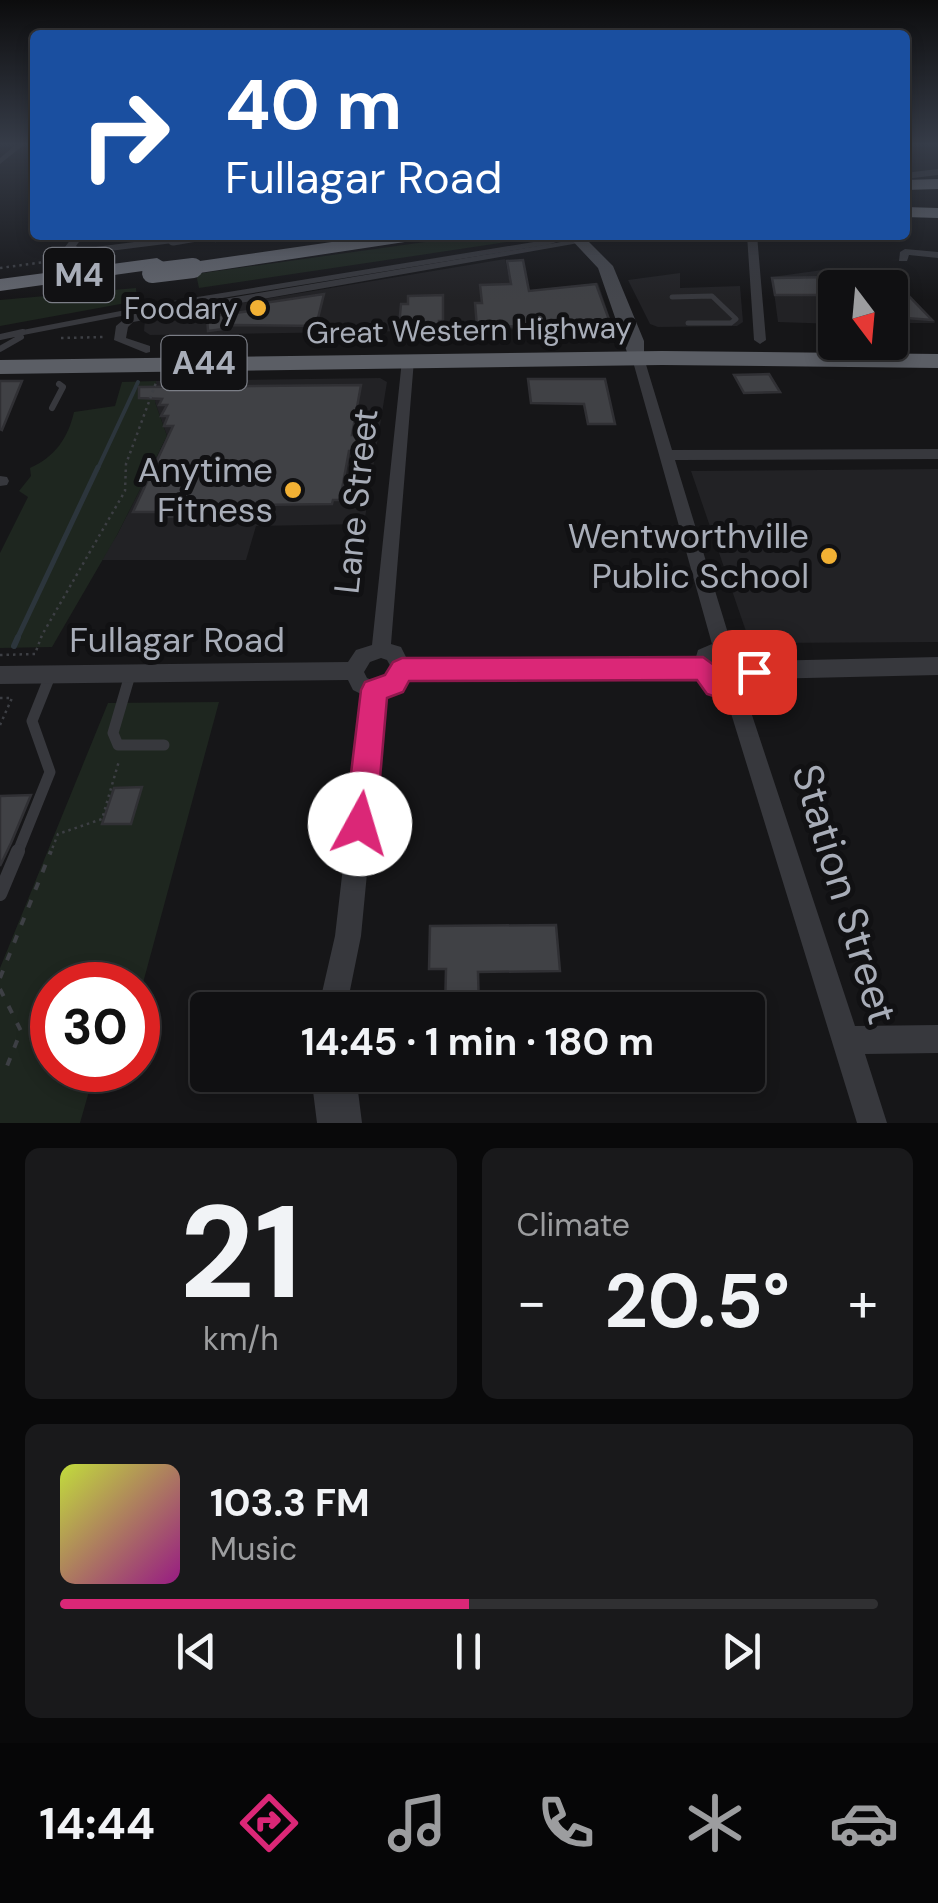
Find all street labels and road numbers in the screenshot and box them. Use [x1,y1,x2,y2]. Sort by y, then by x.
road number: M4 [44,248,114,302]
street label: Great Western Highway [306,308,633,352]
road number: A44 [162,336,246,390]
street label: Lane Street [323,406,389,596]
street label: Fullagar Road [69,617,285,663]
street label: Station Street [779,757,911,1031]

